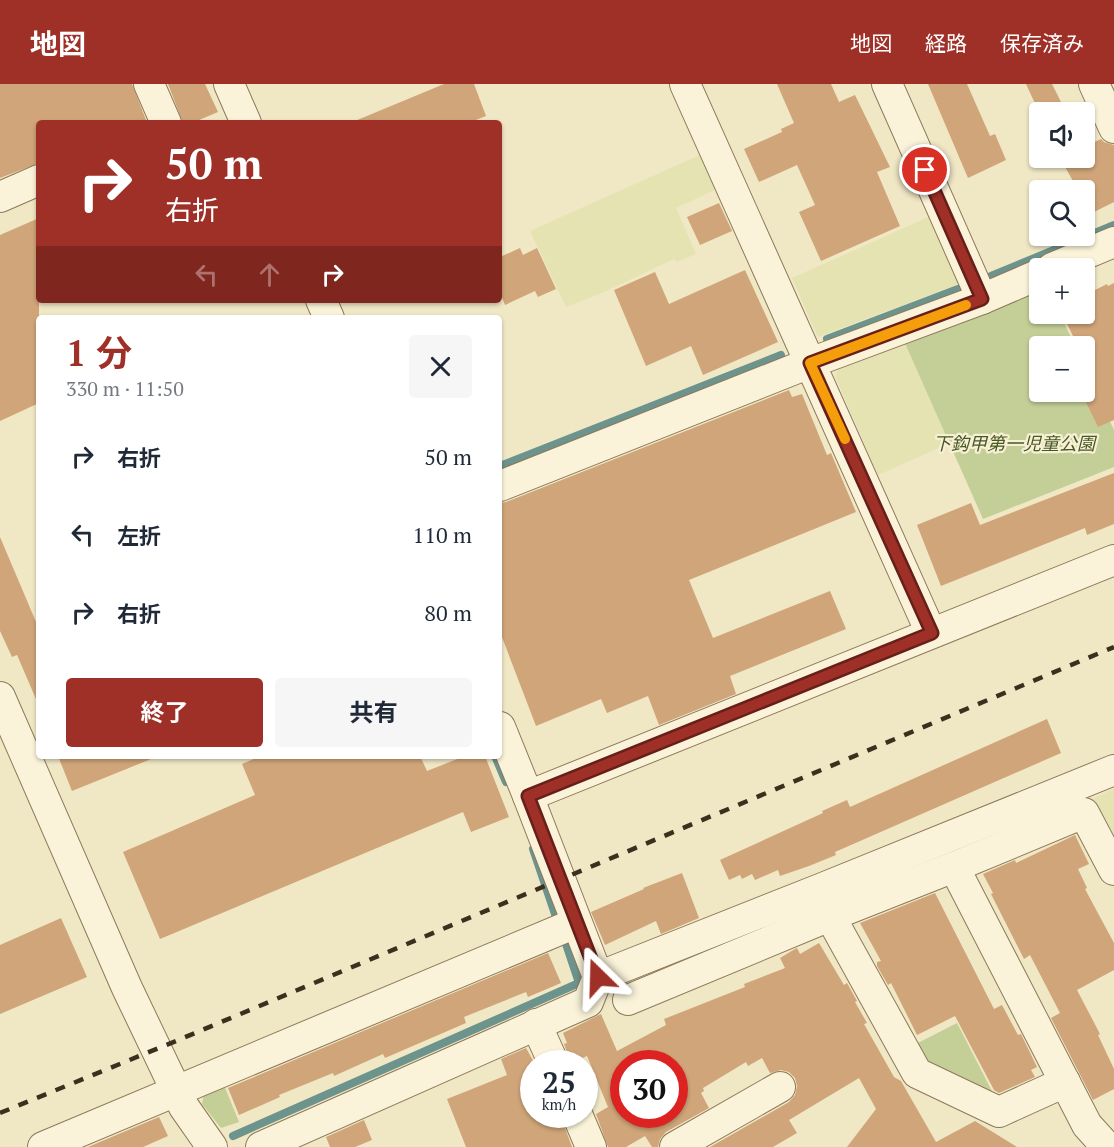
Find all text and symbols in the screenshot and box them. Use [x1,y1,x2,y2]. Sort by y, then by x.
text: 地図 [30,25,86,62]
text: 地図 [850,29,892,57]
text: 経路 [925,29,967,57]
text: 保存済み [1000,29,1084,57]
map controls [1029,102,1095,402]
button: sound [1029,102,1095,168]
text: 50 m [165,135,263,191]
icon: right [66,144,144,222]
pin [899,144,950,195]
icon: arrive [908,153,941,186]
button: search [1029,180,1095,246]
text: 右折 [165,192,219,228]
icon: left [190,258,223,291]
icon: ahead [253,258,286,291]
icon: right [316,258,349,291]
button: + [1029,258,1095,324]
text: 1 分 [66,329,132,376]
button: close [409,335,472,398]
button: − [1029,336,1095,402]
text: 330 m · 11:50 [66,375,184,402]
park label: 下鈎甲第一児童公園 [933,431,1098,455]
icon: right [66,440,99,473]
text: 50 m [424,442,472,471]
text: 右折 [117,443,161,472]
icon: left [66,518,99,551]
text: 110 m [412,520,472,549]
text: 左折 [117,521,161,550]
icon: right [66,596,99,629]
text: 80 m [424,598,472,627]
text: 右折 [117,599,161,628]
button: 終了 [66,678,263,747]
button: 共有 [275,678,472,747]
position arrow [566,945,630,1009]
speed limit sign: 30 [610,1050,688,1128]
text: 25 [542,1062,576,1102]
text: km/h [542,1094,576,1114]

